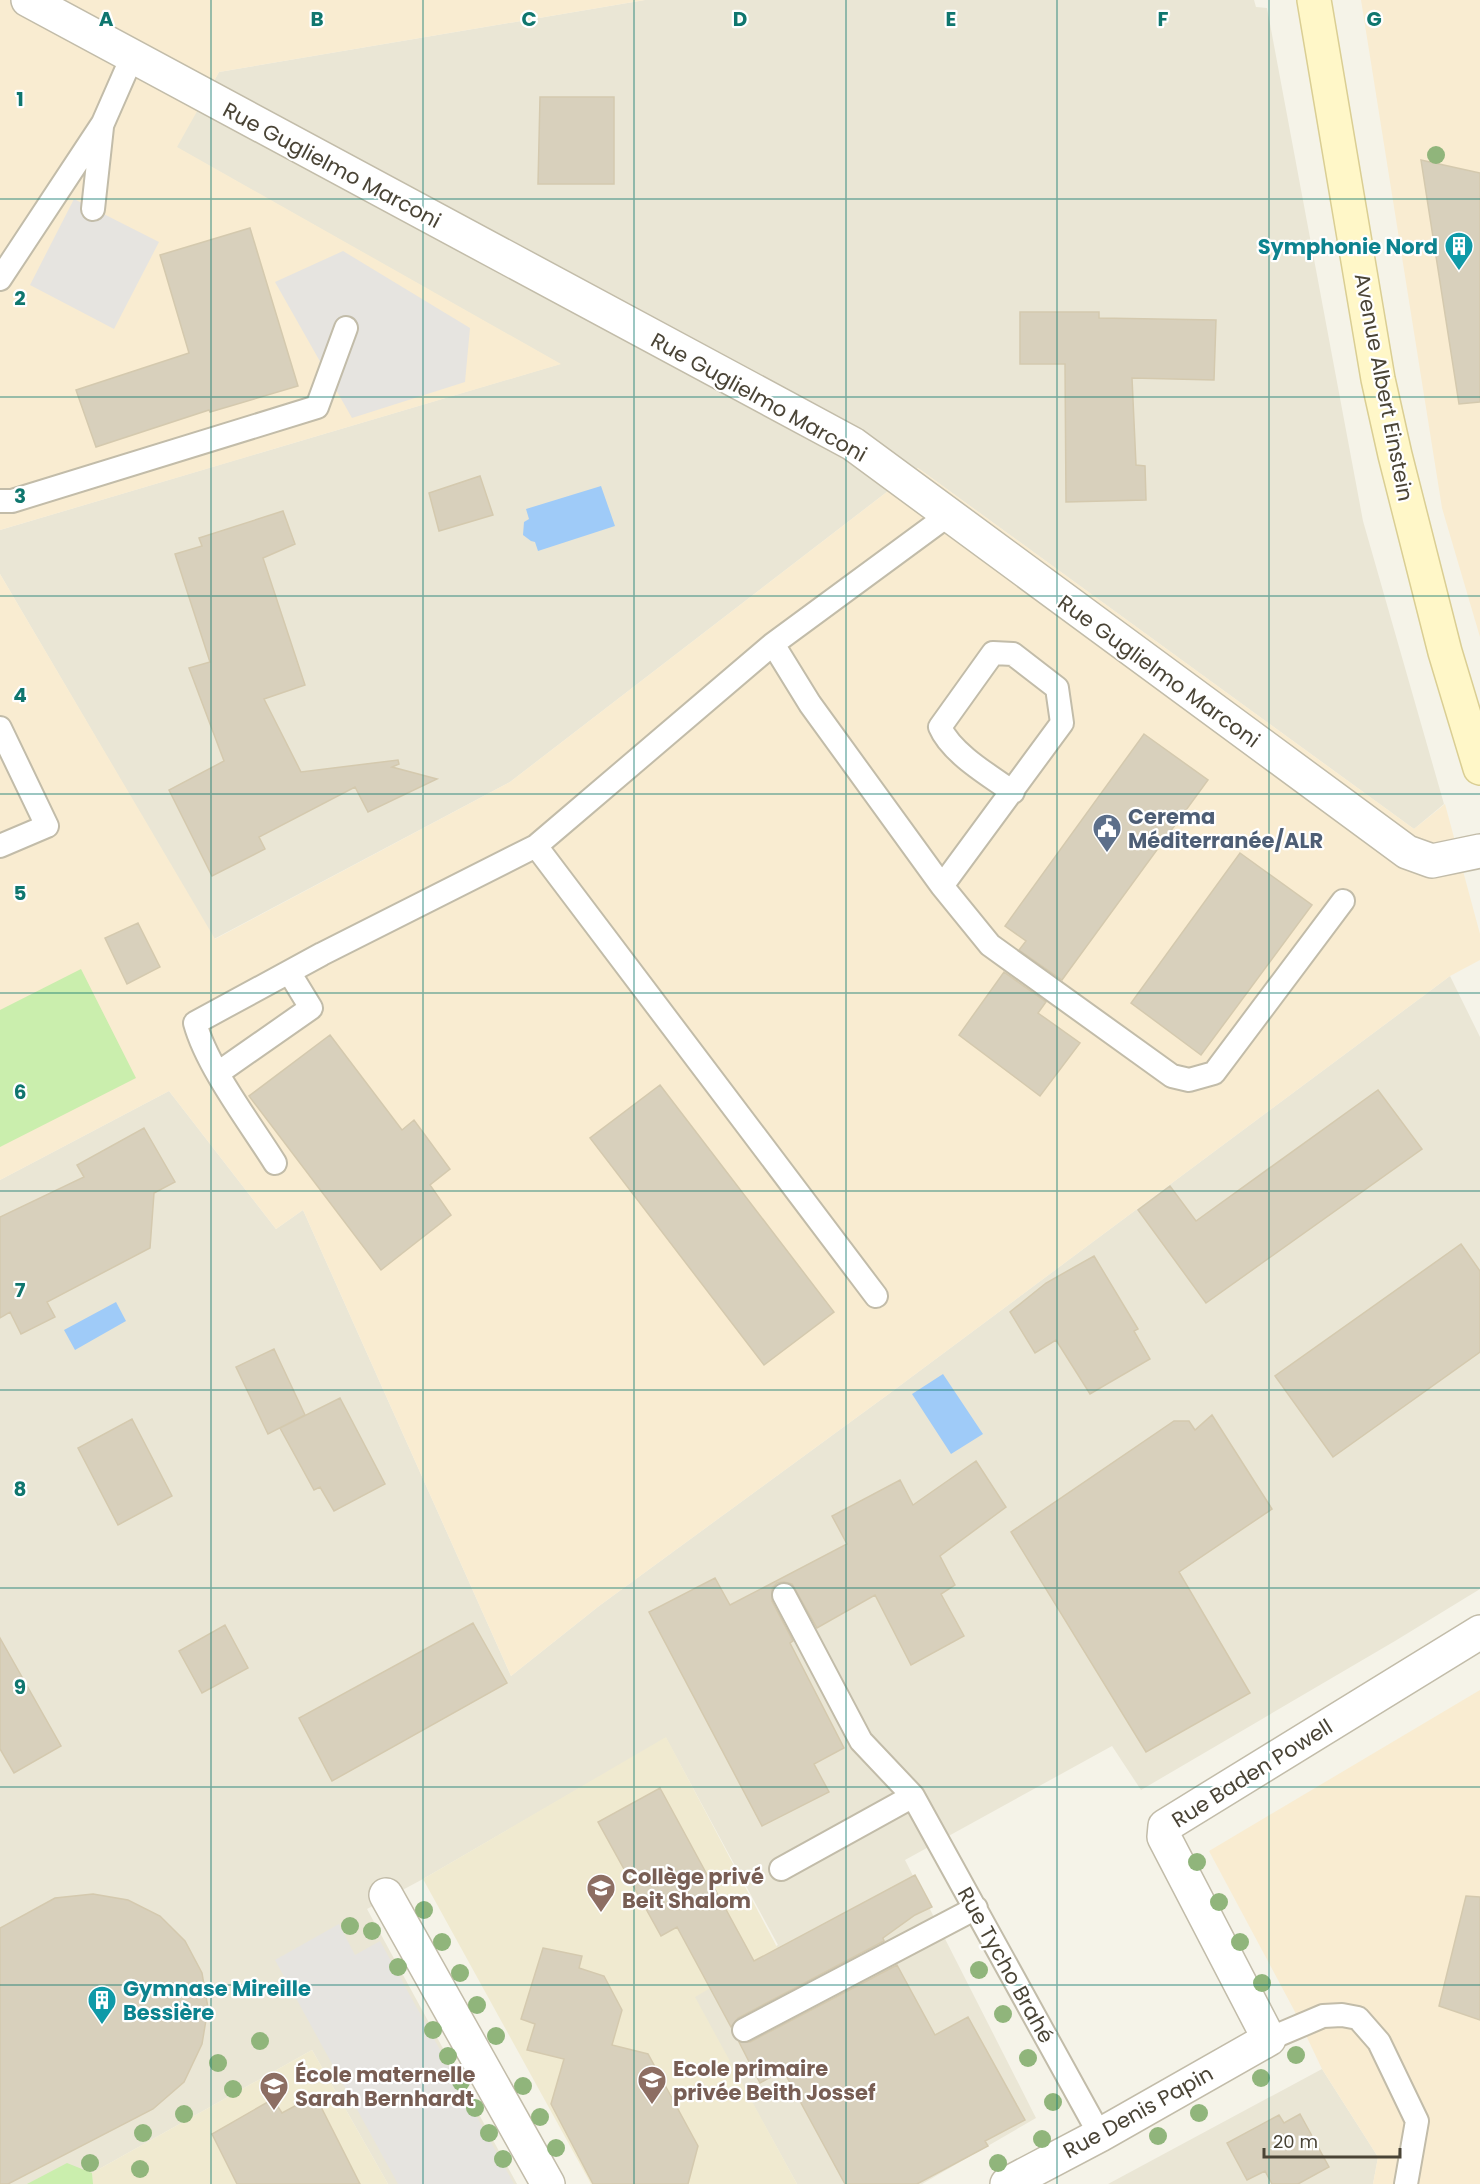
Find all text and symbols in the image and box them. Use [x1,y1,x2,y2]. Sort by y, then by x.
text: A [99,5,114,33]
text: B [310,5,324,33]
text: C [521,5,537,33]
text: D [733,5,747,33]
text: E [946,5,956,33]
text: F [1158,5,1169,33]
text: G [1366,5,1382,33]
text: 1 [16,85,24,113]
street label: Rue Guglielmo Marconi [218,95,446,235]
building icon: Symphonie Nord [1443,230,1475,272]
place label: Symphonie Nord [1258,232,1438,261]
street label: Avenue Albert Einstein [1348,271,1420,503]
text: 2 [14,284,26,312]
street label: Rue Guglielmo Marconi [646,325,872,469]
text: 3 [14,482,26,510]
street label: Rue Guglielmo Marconi [1052,588,1266,754]
text: 4 [13,681,27,709]
place label: Cerema Méditerranée/ALR [1128,802,1323,855]
public building icon: Cerema Méditerranée/ALR [1091,812,1123,854]
text: 5 [14,879,27,907]
text: 6 [14,1078,26,1106]
text: 7 [15,1276,26,1304]
text: 8 [14,1475,26,1503]
text: 9 [14,1673,26,1701]
street label: Rue Baden Powell [1166,1712,1338,1834]
place label: Collège privé Beit Shalom [622,1862,764,1915]
school or university icon: Collège privé Beit Shalom [585,1872,617,1914]
street label: Rue Tycho Brahé [951,1882,1061,2048]
place label: Gymnase Mireille Bessière [123,1974,311,2027]
building icon: Gymnase Mireille Bessière [86,1984,118,2026]
place label: Ecole primaire privée Beith Jossef [673,2054,876,2107]
street label: Rue Denis Papin [1058,2059,1218,2165]
place label: École maternelle Sarah Bernhardt [295,2060,475,2113]
school or university icon: Ecole primaire privée Beith Jossef [636,2064,668,2106]
school or university icon: École maternelle Sarah Bernhardt [258,2070,290,2112]
scale bar [1264,2121,1400,2159]
text: 20 m [1273,2129,1318,2154]

